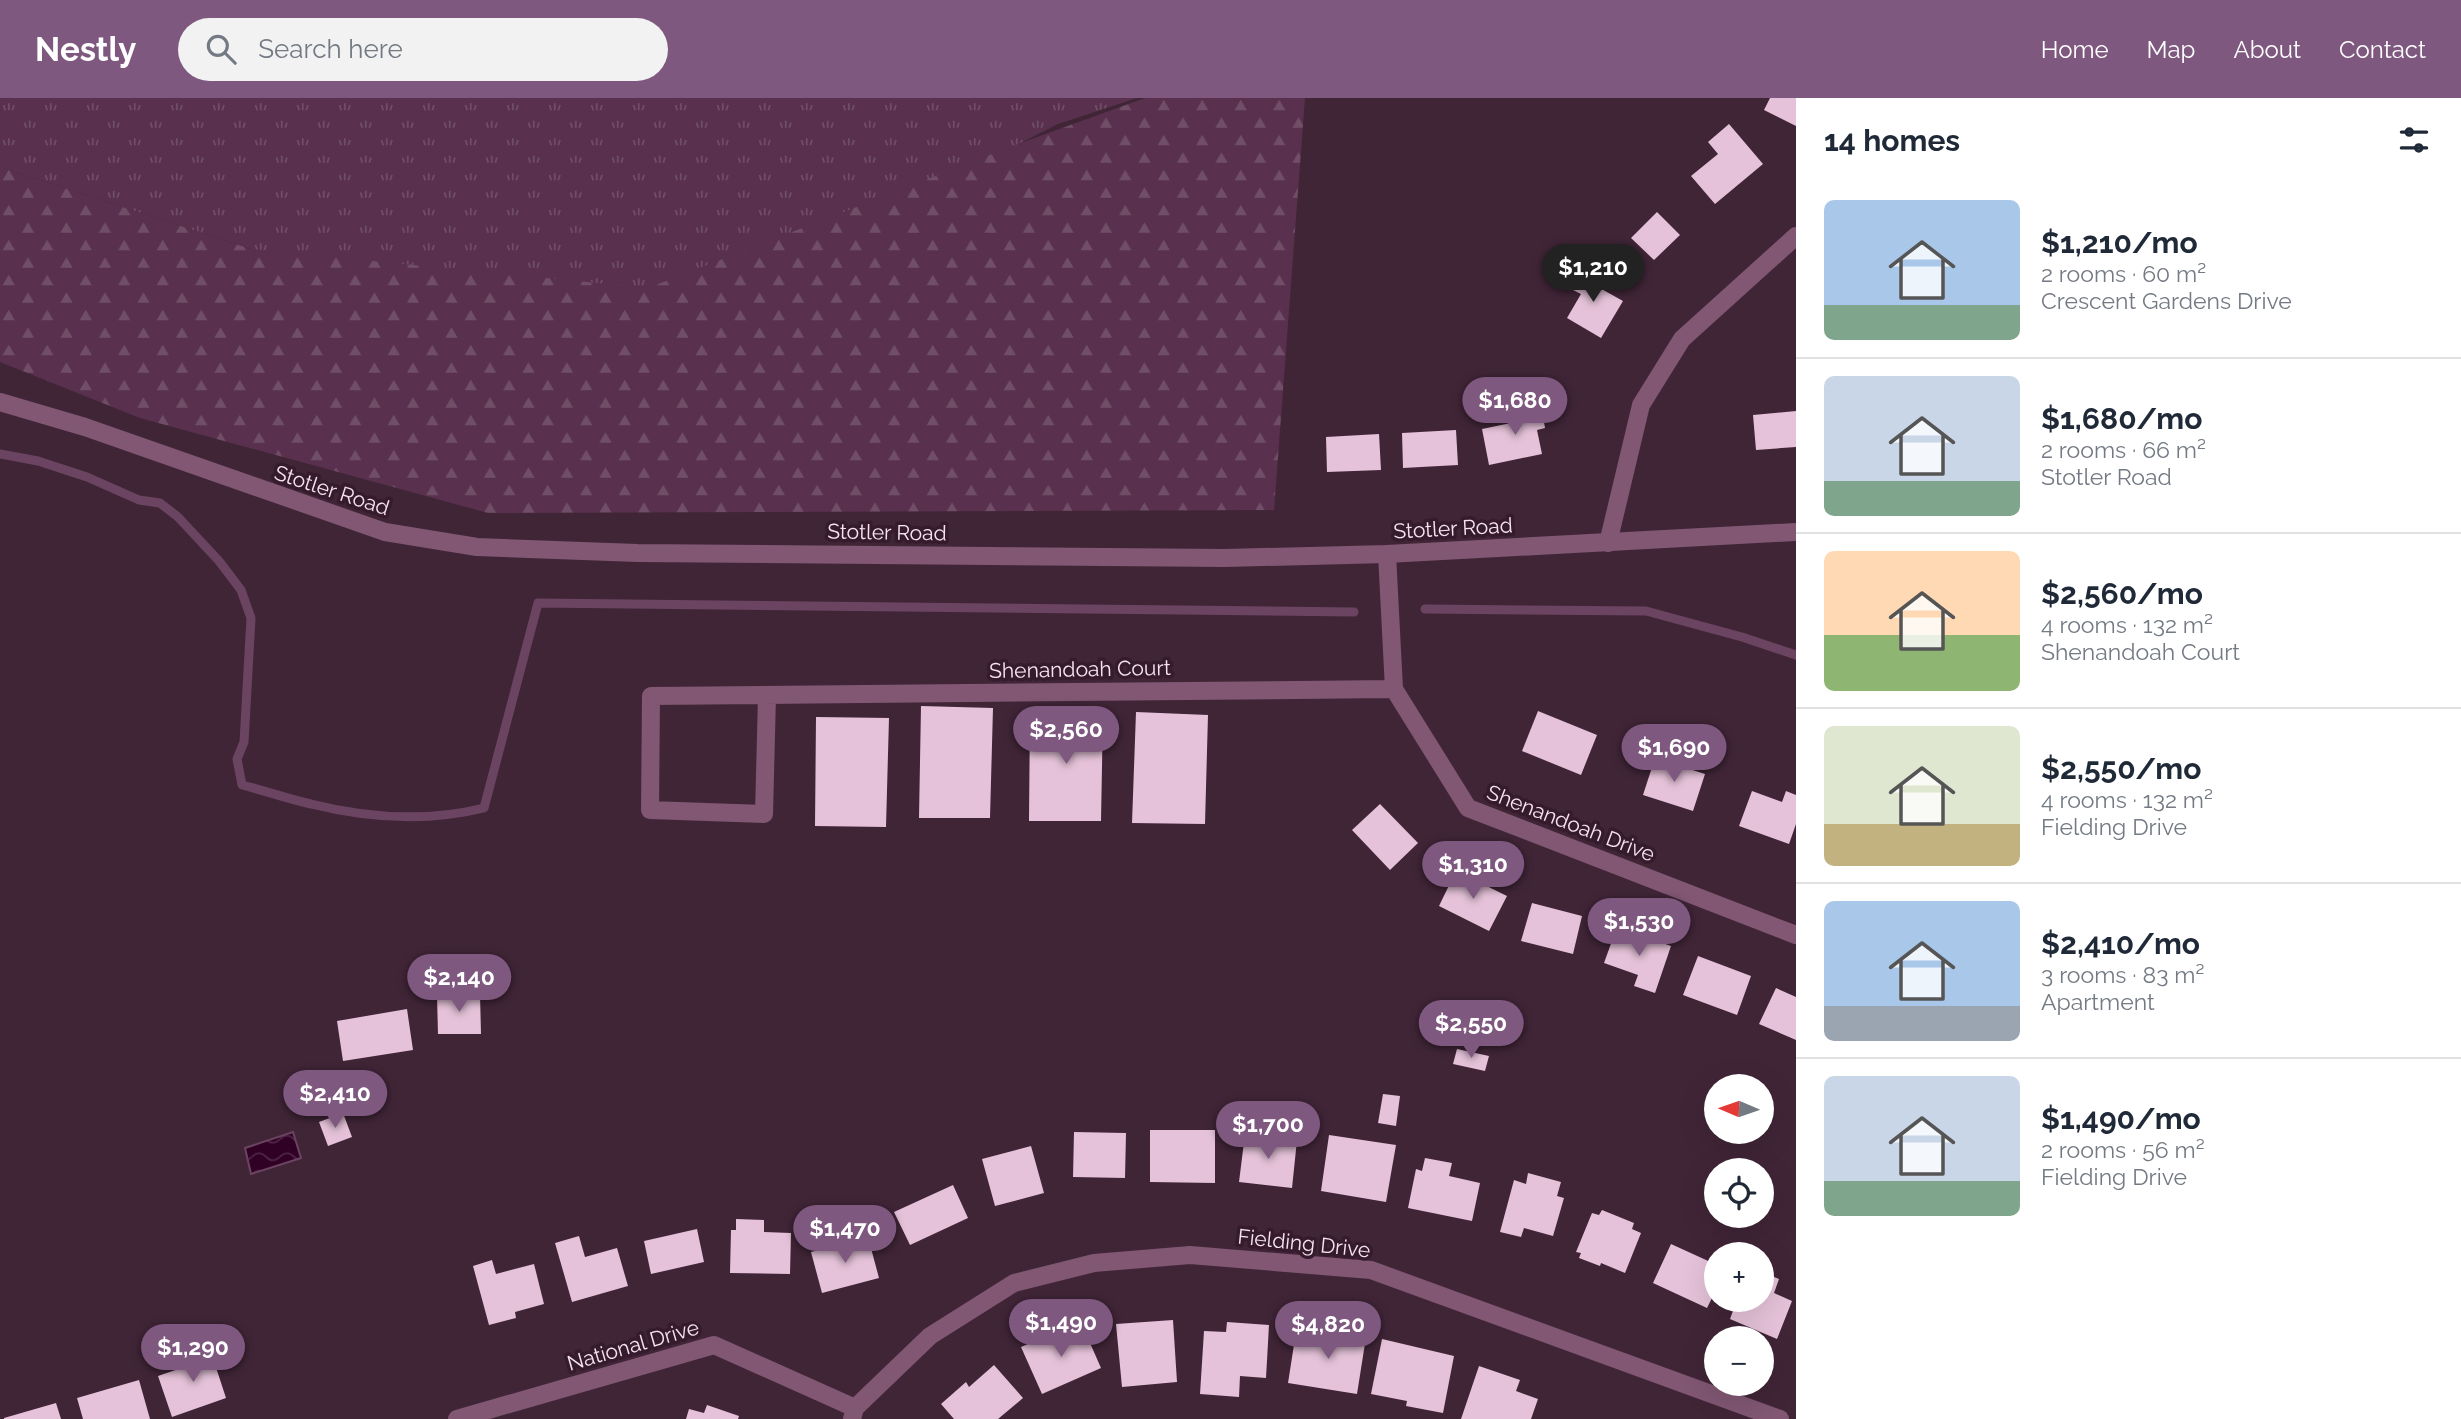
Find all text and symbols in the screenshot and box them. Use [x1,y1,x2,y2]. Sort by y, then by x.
search box [178,18,668,81]
text: Nestly [35,30,136,69]
icon: search [202,30,240,68]
text: Search here [258,34,403,64]
text: Home [2041,35,2109,64]
text: Map [2147,35,2195,64]
text: About [2233,35,2301,64]
text: Contact [2339,35,2426,64]
icon: filters [2395,121,2433,159]
text: 14 homes [1824,123,1960,158]
text: $1,210/mo [2041,225,2198,260]
icon: home [1880,228,1964,312]
pin: $1,210 [1536,244,1650,304]
text: $1,210 [1558,253,1628,280]
text: 2 rooms · 60 m² [2041,260,2206,287]
text: Crescent Gardens Drive [2041,287,2292,314]
pin: $1,680 [1458,378,1572,437]
text: $1,680 [1478,386,1552,413]
text: $1,680/mo [2041,401,2202,436]
icon: home [1880,404,1964,488]
text: 2 rooms · 66 m² [2041,436,2206,463]
street label: Stotler Road [271,460,393,520]
text: Stotler Road [2041,463,2172,490]
street label: Stotler Road [1393,512,1513,544]
street label: Stotler Road [827,518,947,546]
text: $2,560/mo [2041,576,2203,611]
icon: home [1880,579,1964,663]
text: 4 rooms · 132 m² [2041,611,2213,638]
text: Shenandoah Court [2041,638,2240,665]
street label: Shenandoah Court [989,655,1171,683]
pin: $2,560 [1009,706,1123,766]
text: $2,560 [1029,715,1103,742]
pin: $1,690 [1617,724,1731,784]
text: $1,690 [1638,733,1710,760]
text: $2,550/mo [2041,751,2201,786]
icon: home [1880,754,1964,838]
street label: Shenandoah Drive [1483,779,1659,867]
text: 4 rooms · 132 m² [2041,786,2213,813]
text: Fielding Drive [2041,813,2187,840]
pin: $1,310 [1416,842,1530,901]
text: $1,310 [1438,850,1508,877]
pin: $1,530 [1582,898,1696,958]
text: $1,530 [1604,907,1674,934]
text: $2,410/mo [2041,926,2200,961]
icon: home [1880,929,1964,1013]
pin: $2,140 [402,954,516,1014]
text: 3 rooms · 83 m² [2041,961,2204,988]
text: $2,140 [423,963,495,990]
text: Apartment [2041,988,2155,1015]
pin: $2,550 [1414,1000,1528,1060]
text: $2,550 [1435,1009,1507,1036]
pin: $2,410 [278,1070,392,1130]
north arrow [1704,1074,1774,1144]
map controls [1704,1074,1774,1396]
text: $2,410 [299,1079,371,1106]
text: $1,490/mo [2041,1101,2201,1136]
pin: $1,700 [1211,1102,1325,1161]
icon: home [1880,1104,1964,1188]
text: $1,700 [1232,1110,1304,1137]
text: 2 rooms · 56 m² [2041,1136,2205,1163]
button: locate [1704,1158,1774,1228]
text: Fielding Drive [2041,1163,2187,1190]
pin: $1,470 [788,1206,902,1265]
text: $1,470 [809,1214,881,1241]
street label: Fielding Drive [1236,1224,1372,1262]
button: + [1704,1242,1774,1312]
pin: $1,490 [1004,1300,1118,1359]
pin: $4,820 [1271,1302,1385,1361]
text: $1,490 [1025,1308,1097,1335]
text: $4,820 [1291,1310,1365,1337]
street label: National Drive [564,1314,702,1376]
pin: $1,290 [136,1324,250,1384]
button: − [1704,1326,1774,1396]
text: $1,290 [157,1333,229,1360]

